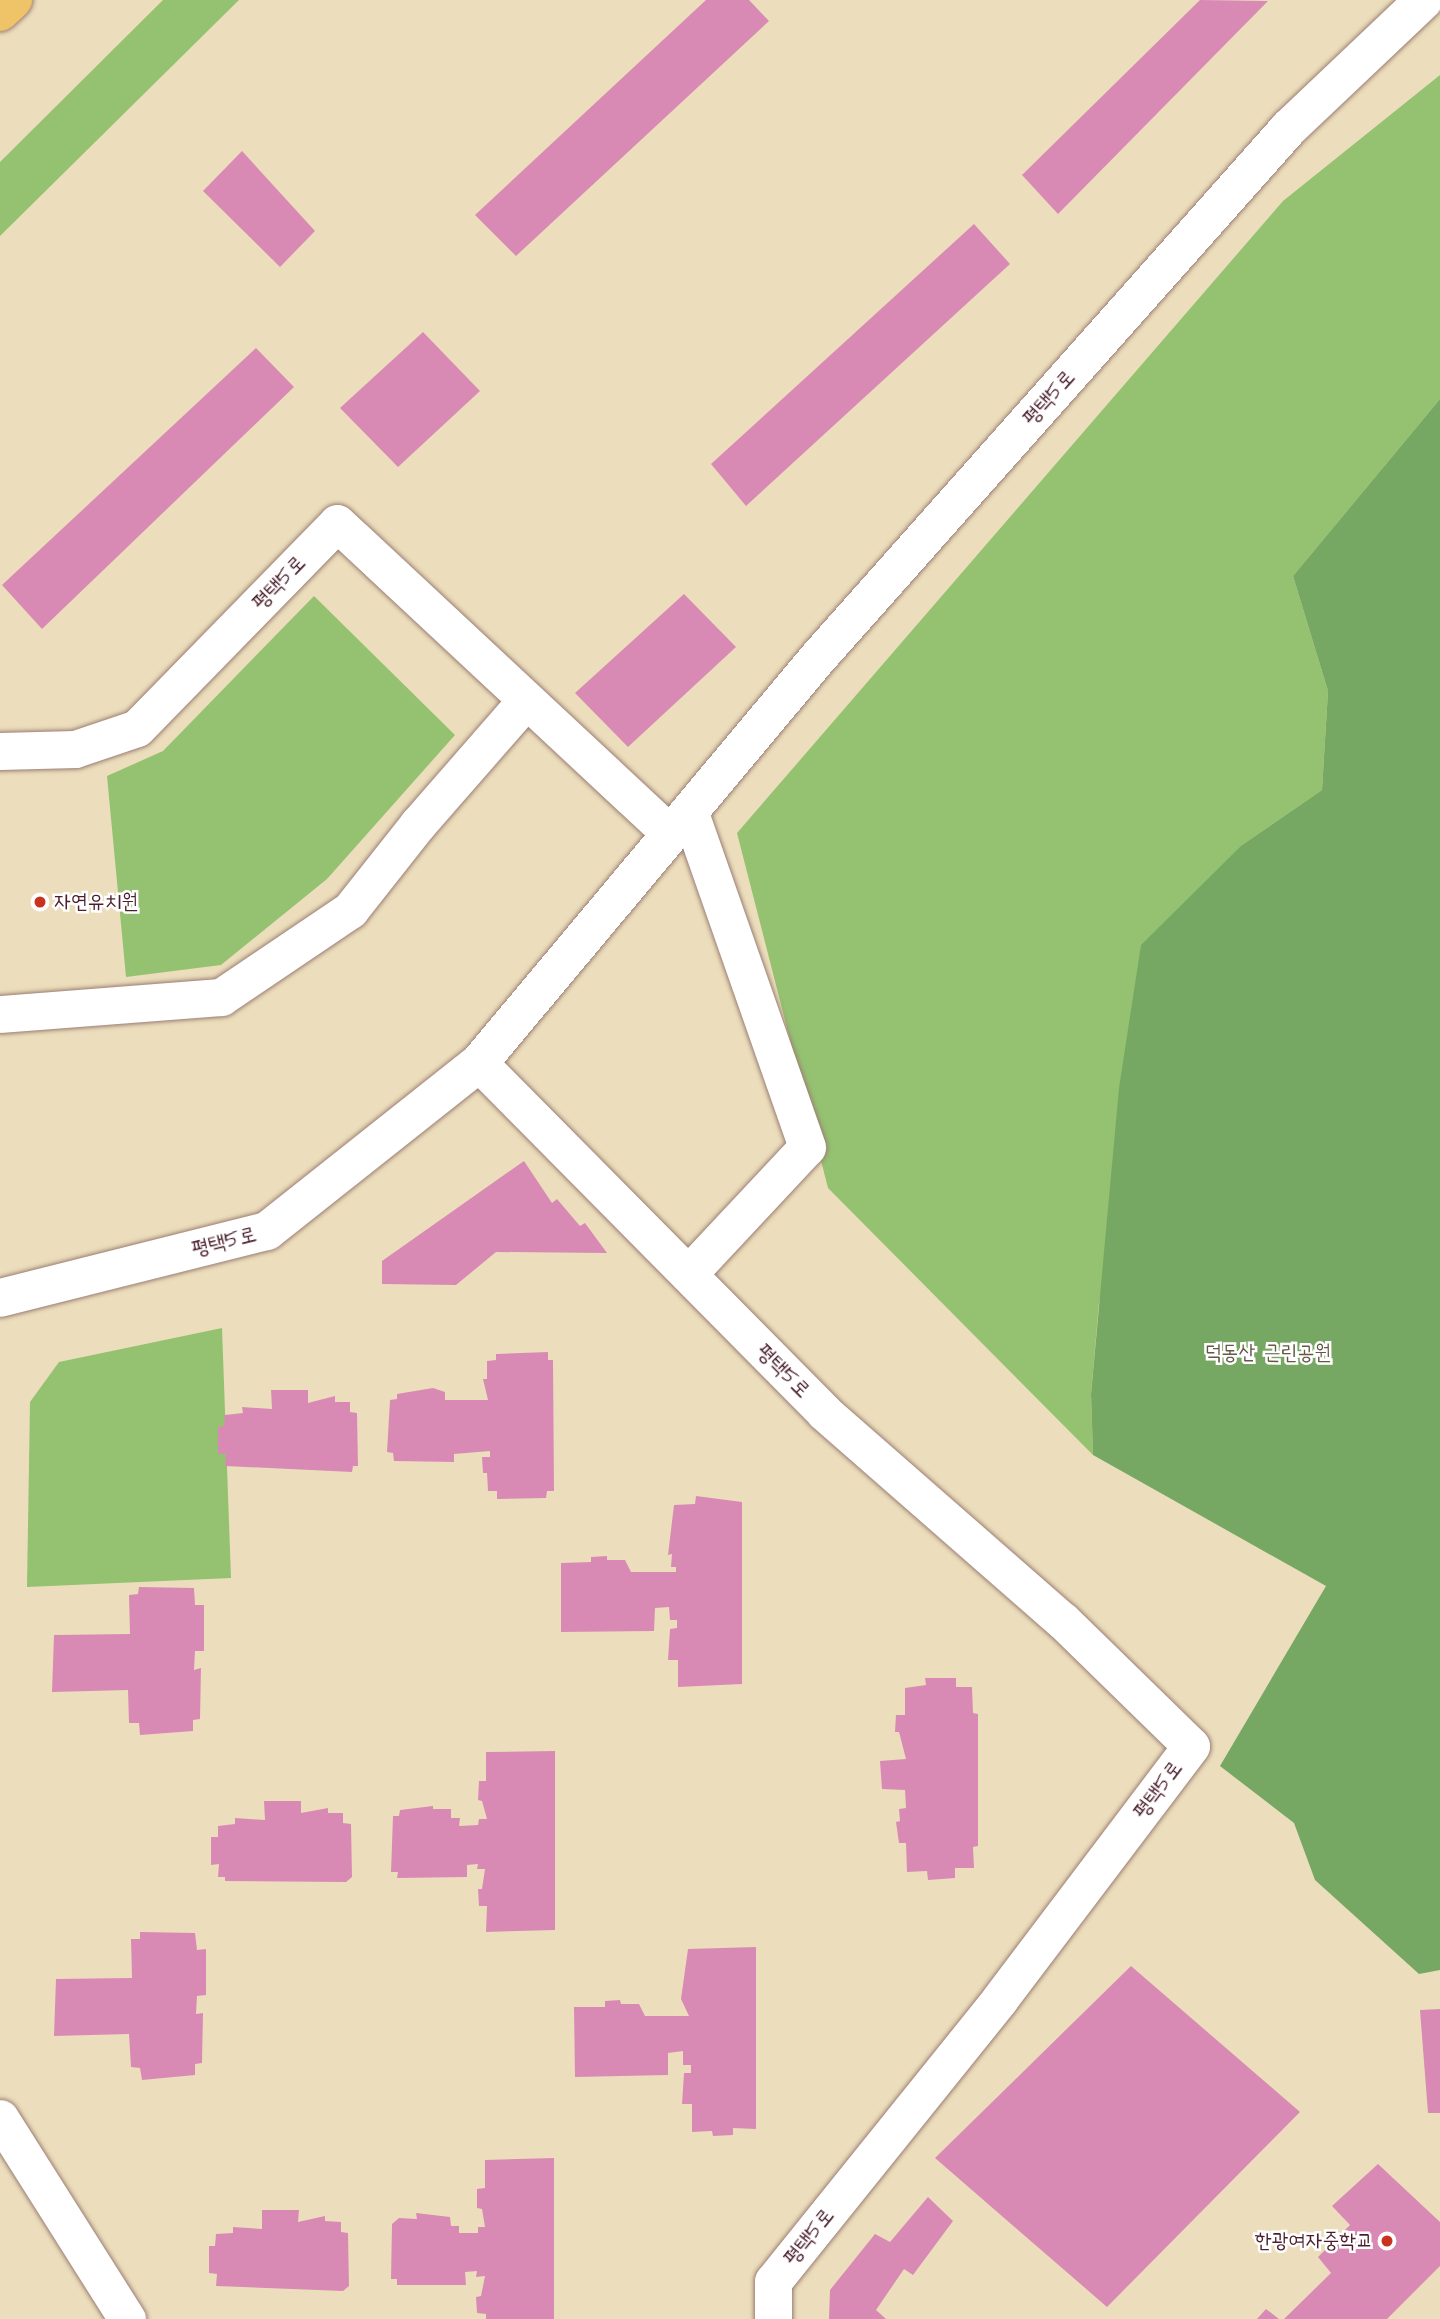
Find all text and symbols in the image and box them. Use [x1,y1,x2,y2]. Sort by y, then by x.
street label: 평택5로 [1018,365,1080,431]
street label: 평택5로 [247,551,311,615]
place label: 자연유치원 [54,889,138,915]
marker: 자연유치원 [32,894,48,910]
street label: 평택5로 [189,1222,259,1262]
street label: 평택5로 [751,1339,815,1403]
park label: 덕동산 근린공원 [1205,1340,1331,1366]
street label: 평택5로 [1128,1756,1188,1824]
street label: 평택5로 [779,2204,839,2270]
place label: 한광여자중학교 [1255,2228,1373,2254]
marker: 한광여자중학교 [1379,2233,1395,2249]

